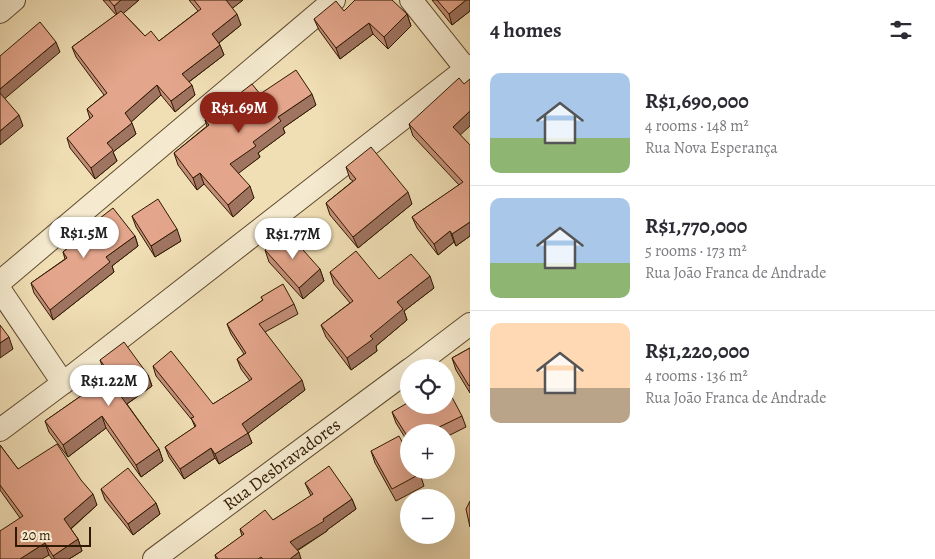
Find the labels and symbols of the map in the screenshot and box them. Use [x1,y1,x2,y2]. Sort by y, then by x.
pin: R$1.69M [193,92,285,134]
pin: R$1.5M [43,216,125,259]
pin: R$1.77M [247,218,339,260]
pin: R$1.22M [63,364,155,407]
street label: Rua Desbravadores [218,413,345,516]
scale bar [15,524,91,547]

